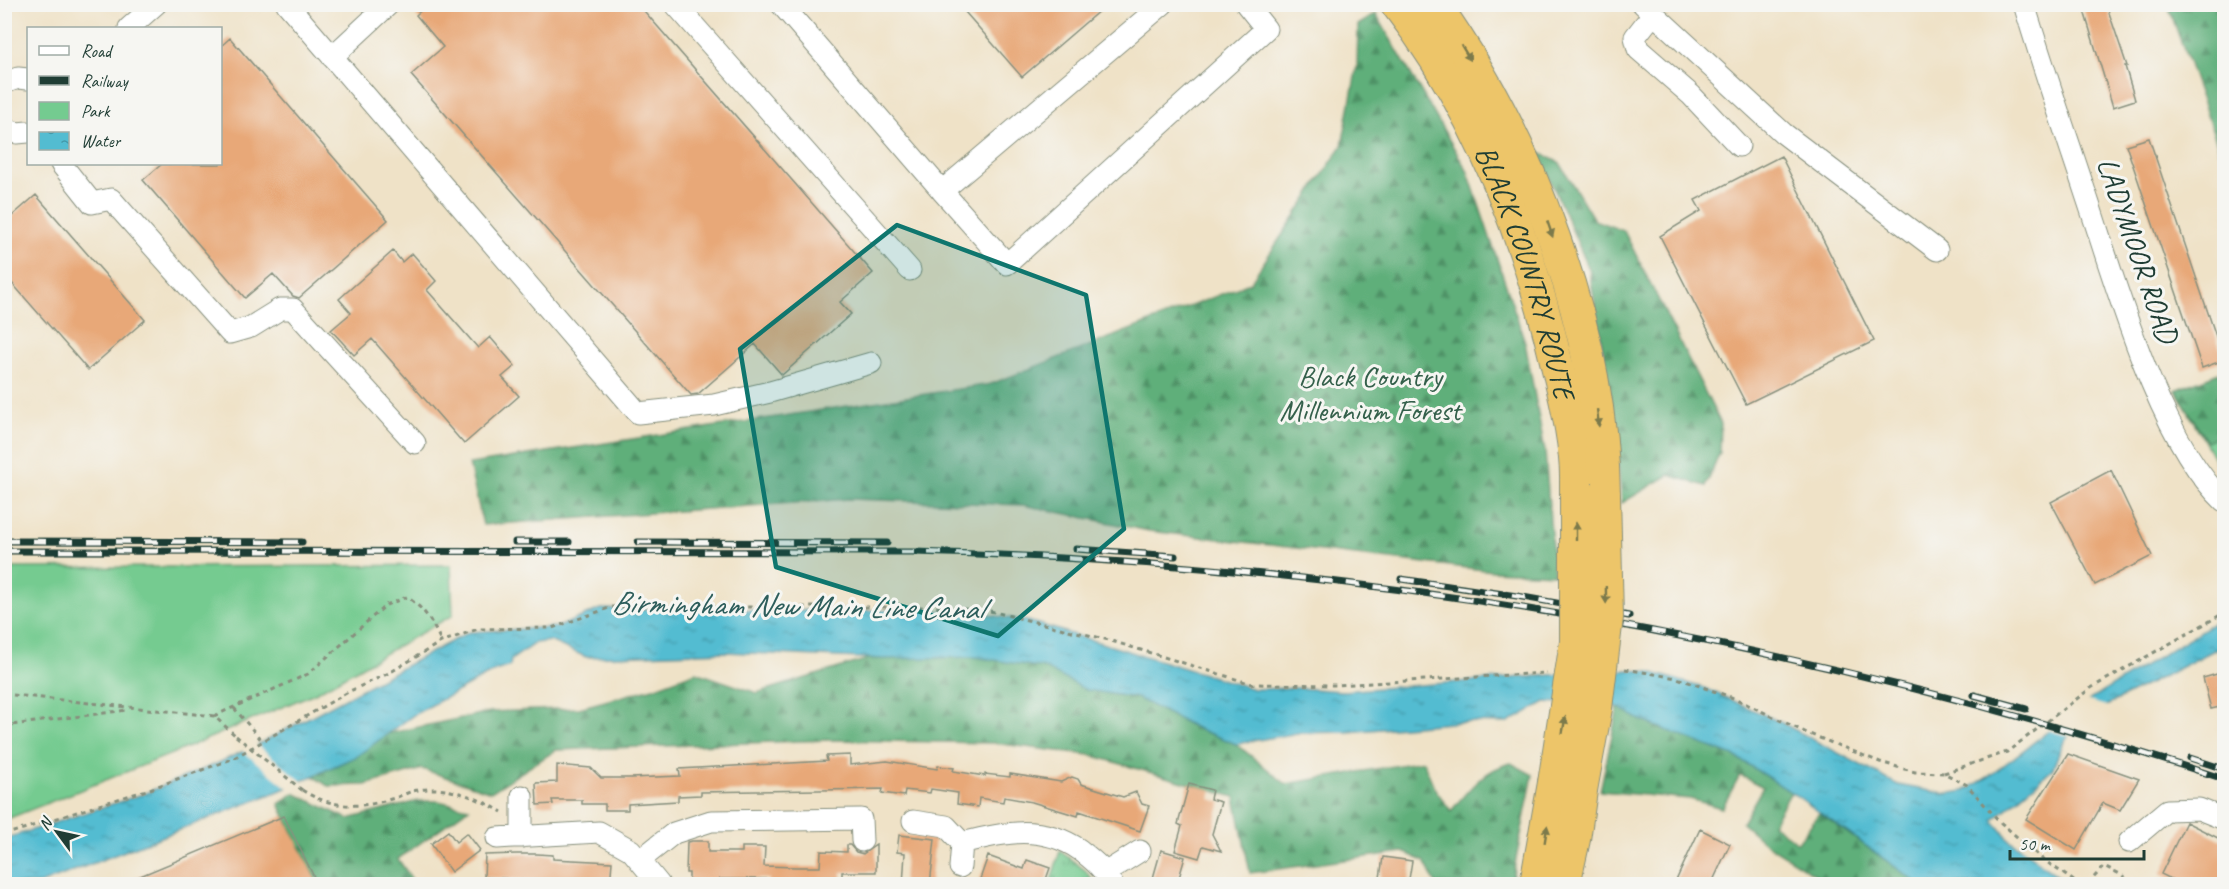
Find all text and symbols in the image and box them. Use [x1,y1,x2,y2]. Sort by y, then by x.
legend [27,27,222,165]
text: Road [81,40,114,62]
one-way arrow [1461,45,1471,62]
text: Railway [81,70,129,92]
text: Park [81,100,111,122]
text: Water [81,130,122,152]
street label: BLACK COUNTRY ROUTE [1466,139,1584,406]
street label: LADYMOOR ROAD [2089,153,2188,350]
one-way arrow [1545,220,1555,238]
park label: Black Country Millennium Forest [1279,357,1464,429]
one-way arrow [1593,408,1603,427]
one-way arrow [1571,521,1581,540]
water label: Birmingham New Main Line Canal [611,582,994,629]
one-way arrow [1602,586,1611,605]
one-way arrow [1560,715,1569,734]
north arrow [27,802,87,862]
text: N [34,812,58,834]
scale bar [2010,823,2144,861]
one-way arrow [1542,824,1551,843]
text: 50 m [2019,833,2052,855]

